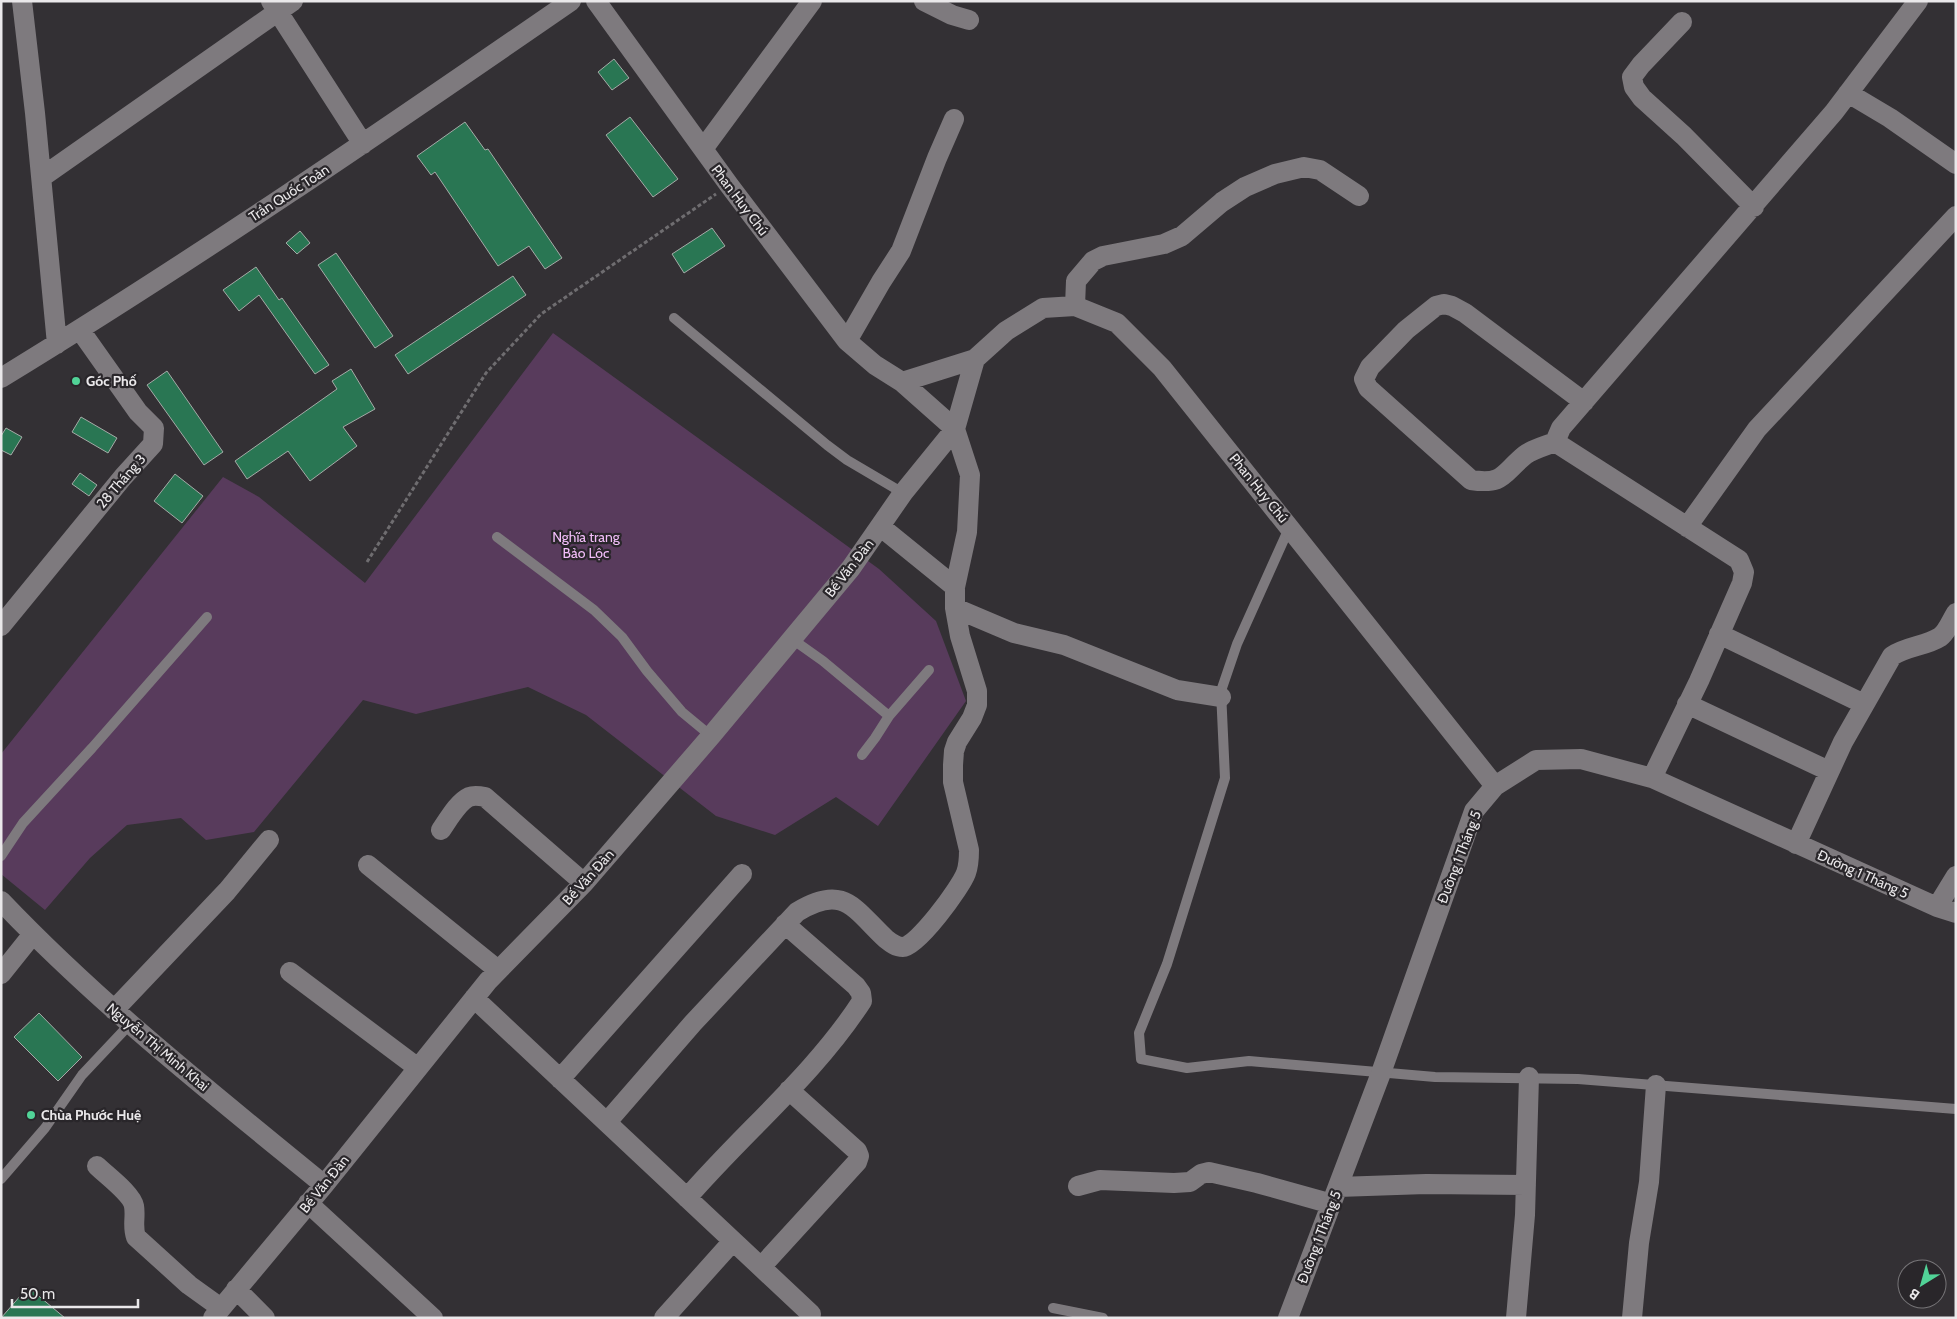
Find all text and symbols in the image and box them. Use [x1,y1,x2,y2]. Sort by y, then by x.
street label: Trần Quốc Toản [245,160,333,226]
street label: Phan Huy Chú [708,161,772,239]
place label: Góc Phố [86,372,137,390]
marker: Góc Phố [70,375,82,387]
street label: 28 Tháng 3 [92,450,150,512]
street label: Phan Huy Chú [1226,450,1292,526]
park label: Nghĩa trang Bảo Lộc [552,528,621,562]
street label: Bế Văn Đàn [821,535,877,601]
street label: Đường 1 Tháng 5 [1433,808,1485,906]
street label: Bế Văn Đàn [558,845,618,909]
street label: Đường 1 Tháng 5 [1815,846,1911,902]
street label: Nguyễn Thị Minh Khai [103,999,213,1095]
place label: Chùa Phước Huệ [41,1106,141,1124]
marker: Chùa Phước Huệ [25,1109,37,1121]
street label: Bế Văn Đàn [295,1151,353,1217]
street label: Đường 1 Tháng 5 [1293,1188,1345,1286]
north arrow [1897,1259,1947,1309]
scale bar [12,1276,139,1308]
text: B [1905,1284,1923,1304]
text: 50 m [20,1285,55,1303]

